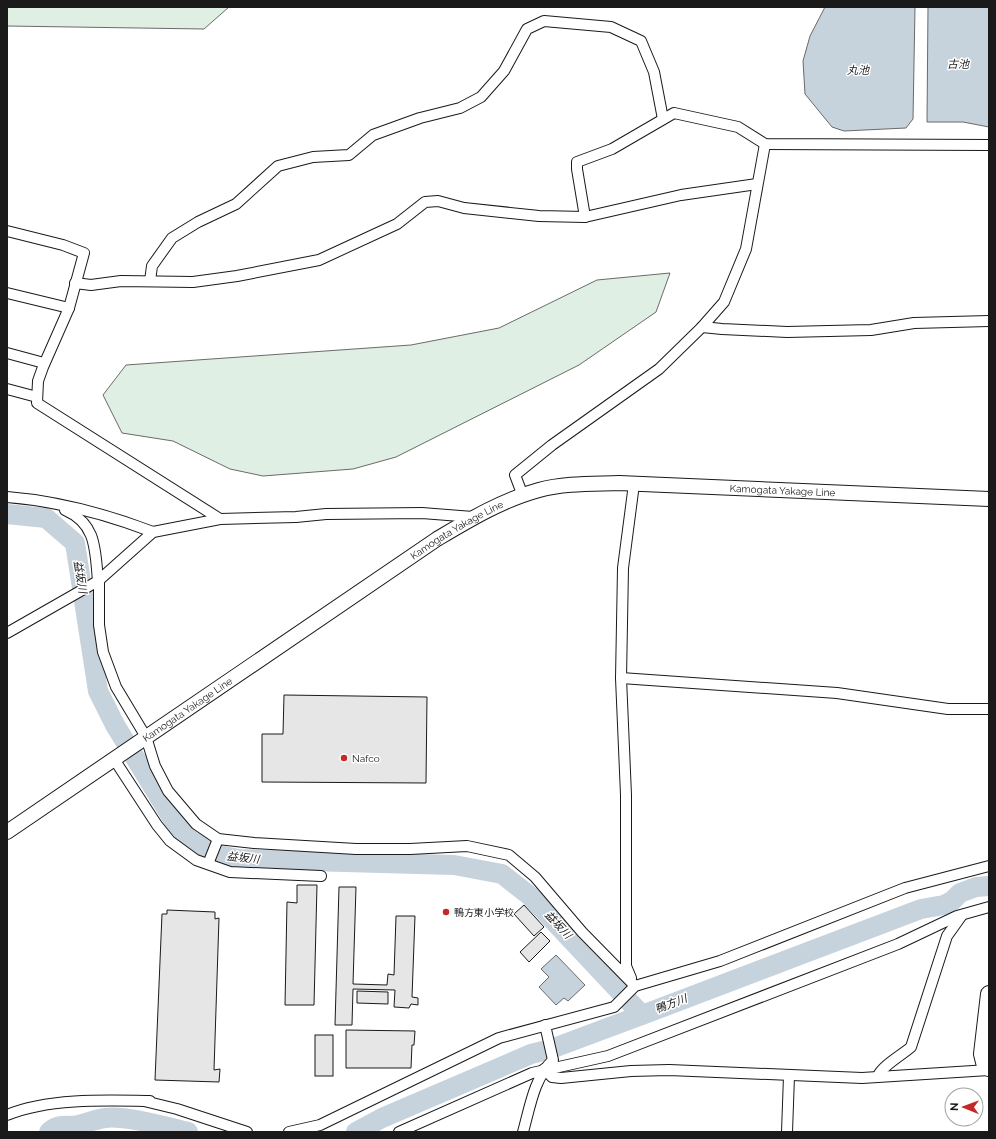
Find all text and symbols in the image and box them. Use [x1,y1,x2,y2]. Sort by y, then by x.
water label: 古池 [947,58,970,71]
water label: 丸池 [847,64,870,77]
street label: Kamogata Yakage Line [729,482,836,498]
street label: Kamogata Yakage Line [408,498,505,561]
water label: 益坂川 [71,560,89,595]
street label: Kamogata Yakage Line [140,675,234,744]
marker: Nafco [339,753,349,763]
place label: Nafco [352,753,380,764]
water label: 益坂川 [226,850,261,866]
marker: 鴨方東小学校 [441,907,451,917]
place label: 鴨方東小学校 [454,907,514,918]
water label: 益坂川 [542,908,575,942]
water label: 鴨方川 [653,992,690,1016]
north arrow [944,1087,984,1127]
text: N [948,1103,961,1111]

